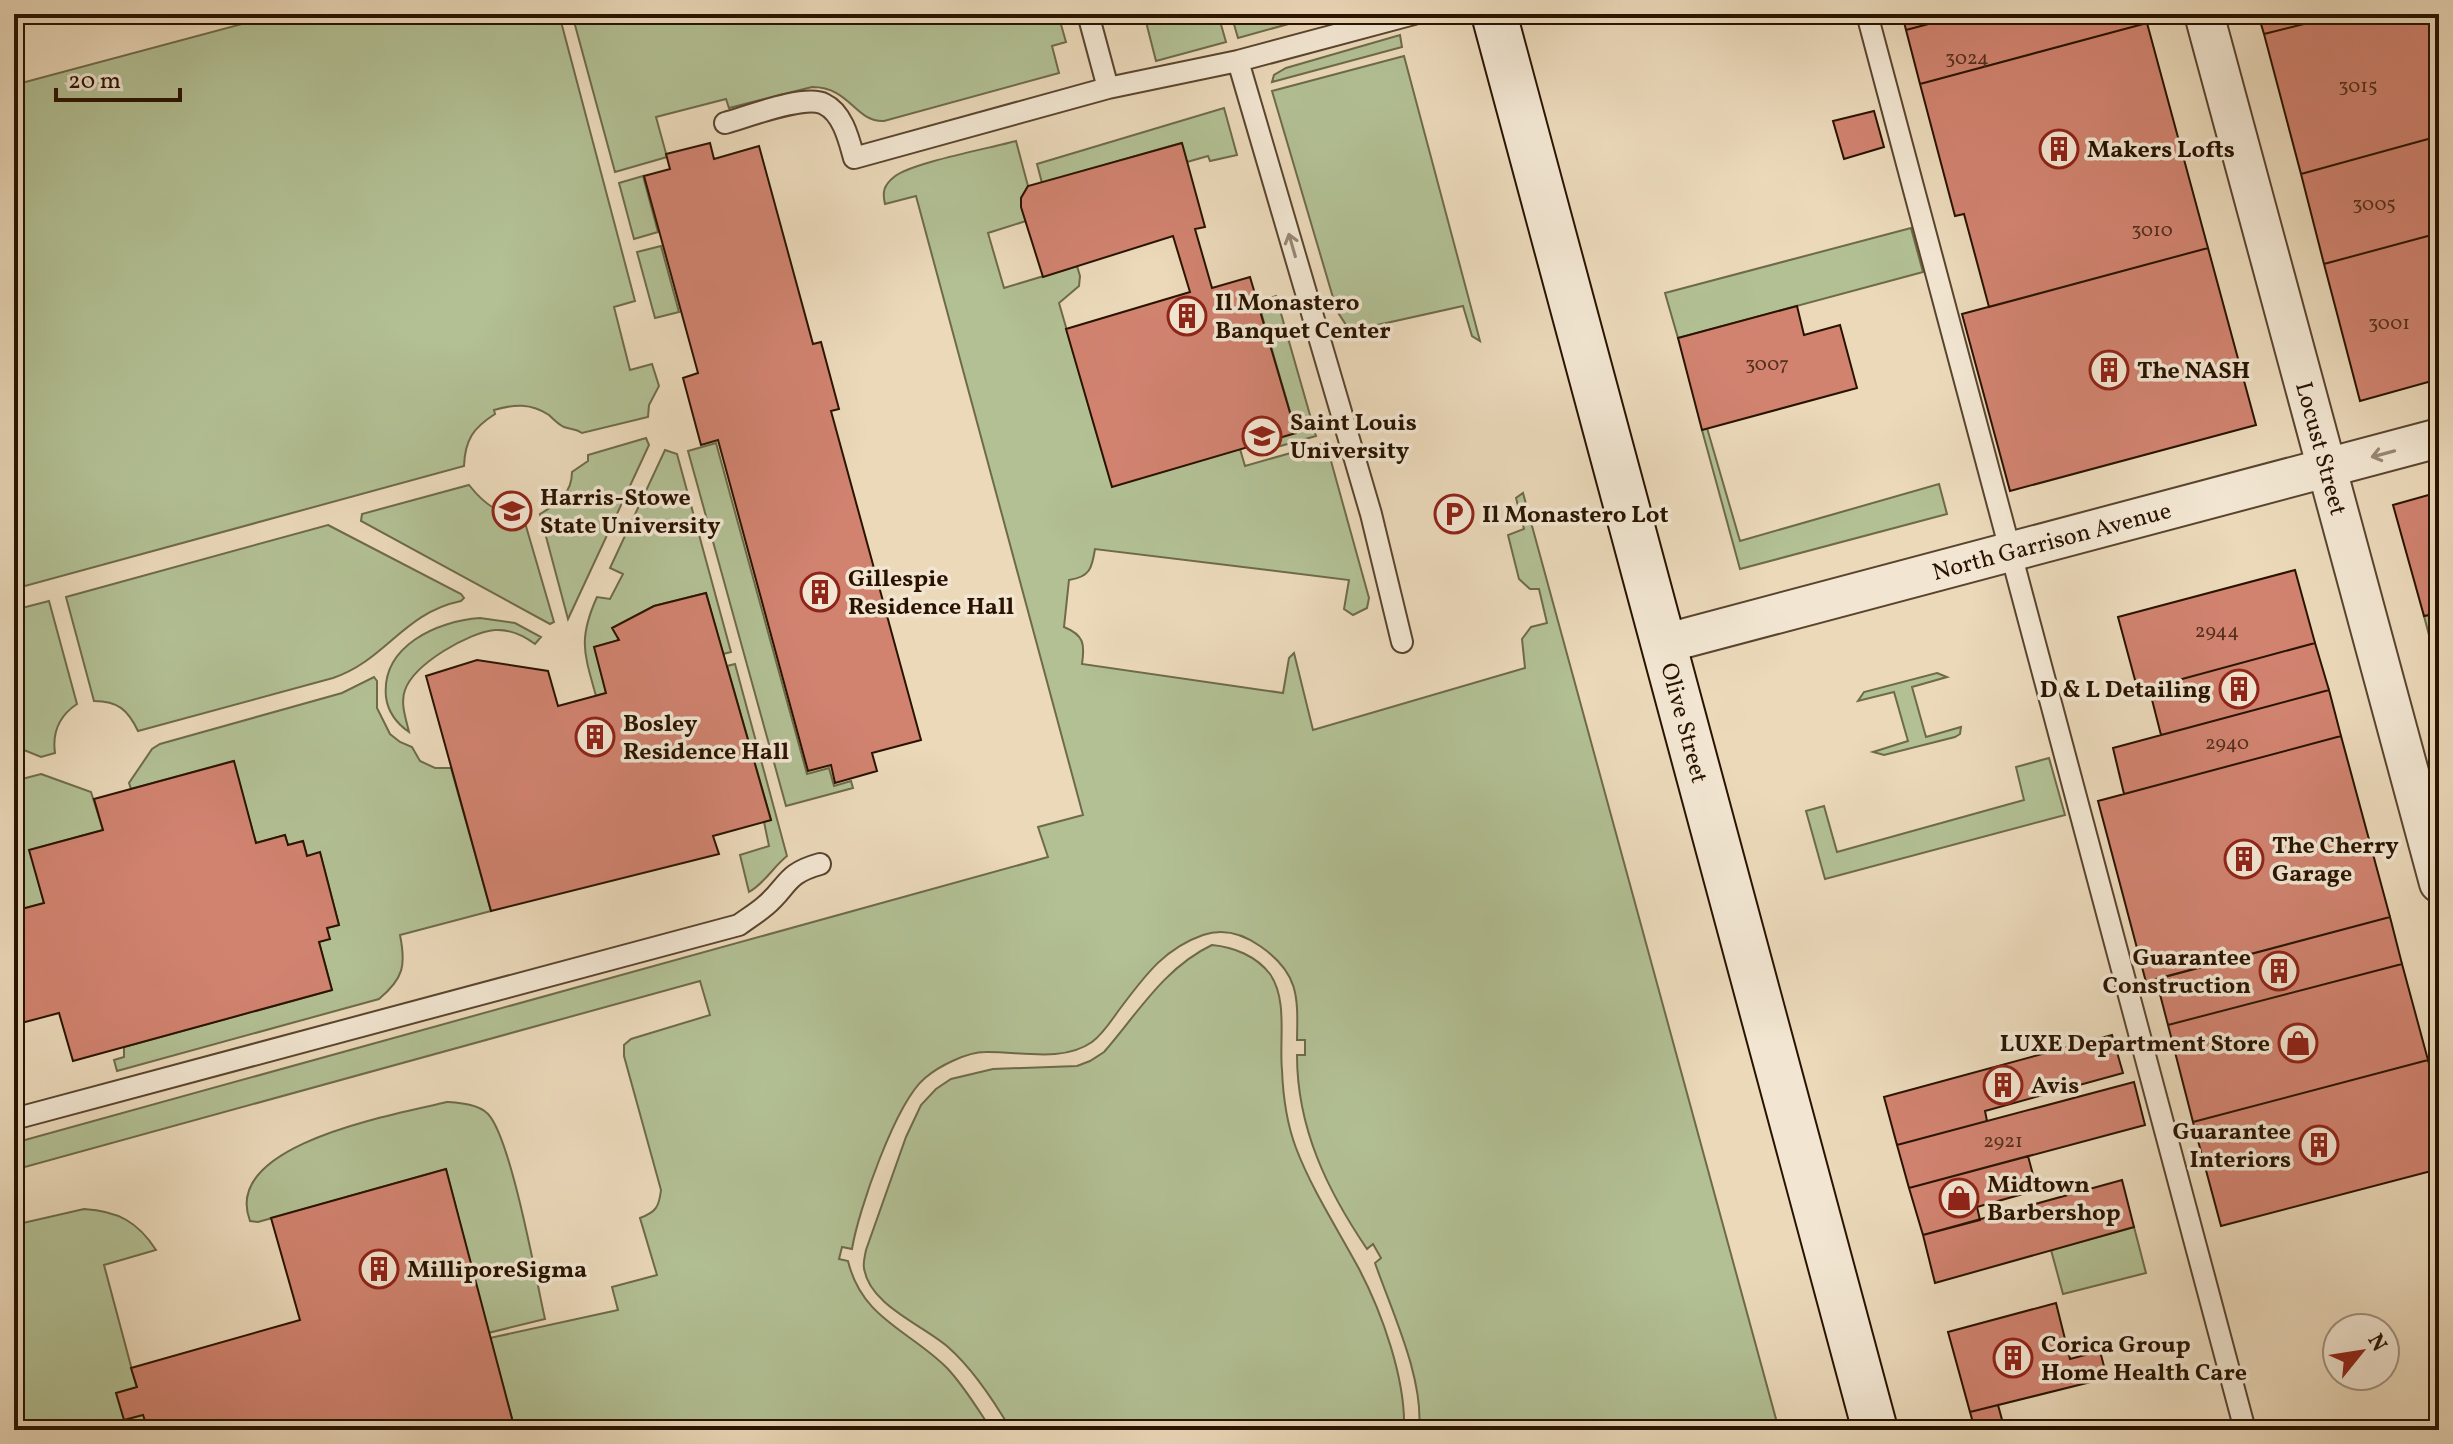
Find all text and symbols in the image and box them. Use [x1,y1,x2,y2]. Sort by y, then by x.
house number: 3024 [1945,45,1989,73]
scale bar [56,52,180,102]
text: 20 m [68,65,121,99]
house number: 3015 [2338,73,2378,101]
building icon: Makers Lofts [2038,128,2080,170]
place label: Makers Lofts [2087,134,2235,168]
house number: 3005 [2352,191,2396,219]
house number: 3010 [2131,217,2173,245]
one-way arrow [1284,232,1299,258]
place label: Il Monastero Banquet Center [1215,287,1391,349]
building icon: Il Monastero Banquet Center [1166,295,1208,337]
house number: 3001 [2368,310,2410,338]
building icon: The NASH [2088,349,2130,391]
house number: 3007 [1745,351,1789,379]
place label: The NASH [2137,355,2250,389]
street label: Locust Street [2285,378,2354,519]
place label: Saint Louis University [1290,407,1417,469]
school or university icon: Saint Louis University [1241,415,1283,457]
one-way arrow [2371,447,2397,462]
place label: Harris-Stowe State University [540,482,721,544]
school or university icon: Harris-Stowe State University [491,490,533,532]
parking icon: Il Monastero Lot [1433,493,1475,535]
street label: North Garrison Avenue [1929,495,2175,591]
place label: Il Monastero Lot [1482,499,1669,533]
place label: Gillespie Residence Hall [848,563,1014,625]
building icon: Gillespie Residence Hall [799,571,841,613]
house number: 2944 [2195,618,2239,646]
street label: Olive Street [1650,659,1715,787]
building icon: D & L Detailing [2218,668,2260,710]
place label: D & L Detailing [2040,674,2211,708]
place label: Bosley Residence Hall [623,708,789,770]
building icon: Bosley Residence Hall [574,716,616,758]
house number: 2940 [2205,730,2249,758]
place label: The Cherry Garage [2272,830,2399,892]
building icon: The Cherry Garage [2223,838,2265,880]
place label: Guarantee Construction [2103,942,2251,1004]
building icon: Guarantee Construction [2258,950,2300,992]
shop icon: LUXE Department Store [2277,1022,2319,1064]
place label: LUXE Department Store [2000,1028,2270,1062]
building icon: Avis [1982,1064,2024,1106]
place label: Avis [2031,1070,2079,1104]
place label: Guarantee Interiors [2173,1116,2291,1178]
building icon: Guarantee Interiors [2298,1124,2340,1166]
house number: 2921 [1983,1128,2023,1156]
place label: Midtown Barbershop [1987,1169,2121,1231]
shop icon: Midtown Barbershop [1938,1177,1980,1219]
building icon: MilliporeSigma [358,1248,400,1290]
place label: MilliporeSigma [407,1254,587,1288]
north arrow [2321,1312,2401,1392]
place label: Corica Group Home Health Care [2041,1329,2247,1391]
text: N [2359,1329,2394,1358]
building icon: Corica Group Home Health Care [1992,1337,2034,1379]

